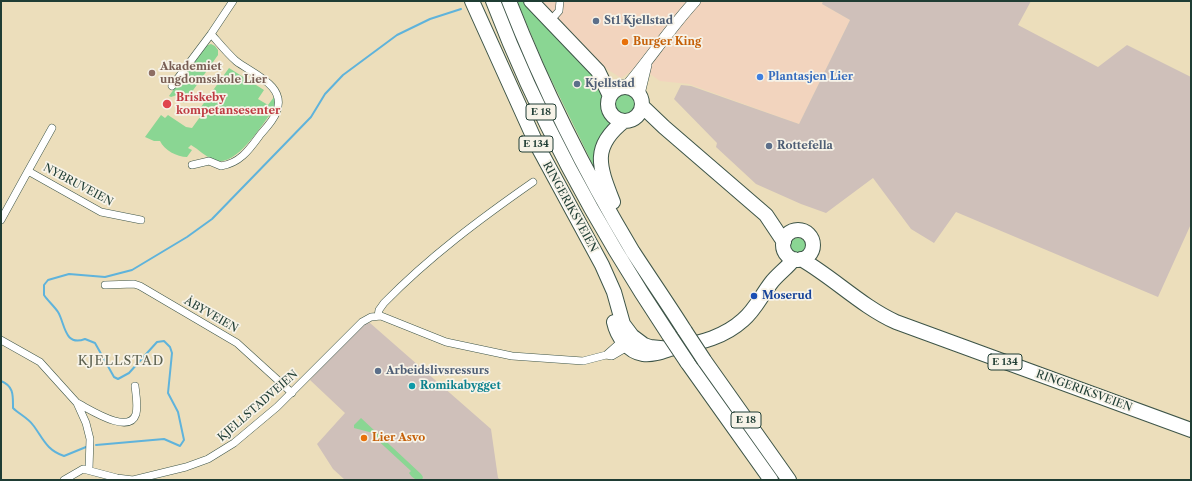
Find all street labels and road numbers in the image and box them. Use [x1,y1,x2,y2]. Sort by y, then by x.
road number: E 18 [526,104,556,120]
road number: E 134 [519,136,553,152]
street label: RINGERIKSVEIEN [540,160,600,254]
street label: NYBRUVEIEN [41,161,115,209]
street label: ÅBYVEIEN [182,294,240,336]
road number: E 134 [988,354,1022,370]
street label: RINGERIKSVEIEN [1034,367,1134,415]
street label: KJELLSTADVEIEN [215,368,301,444]
road number: E 18 [731,412,761,428]

